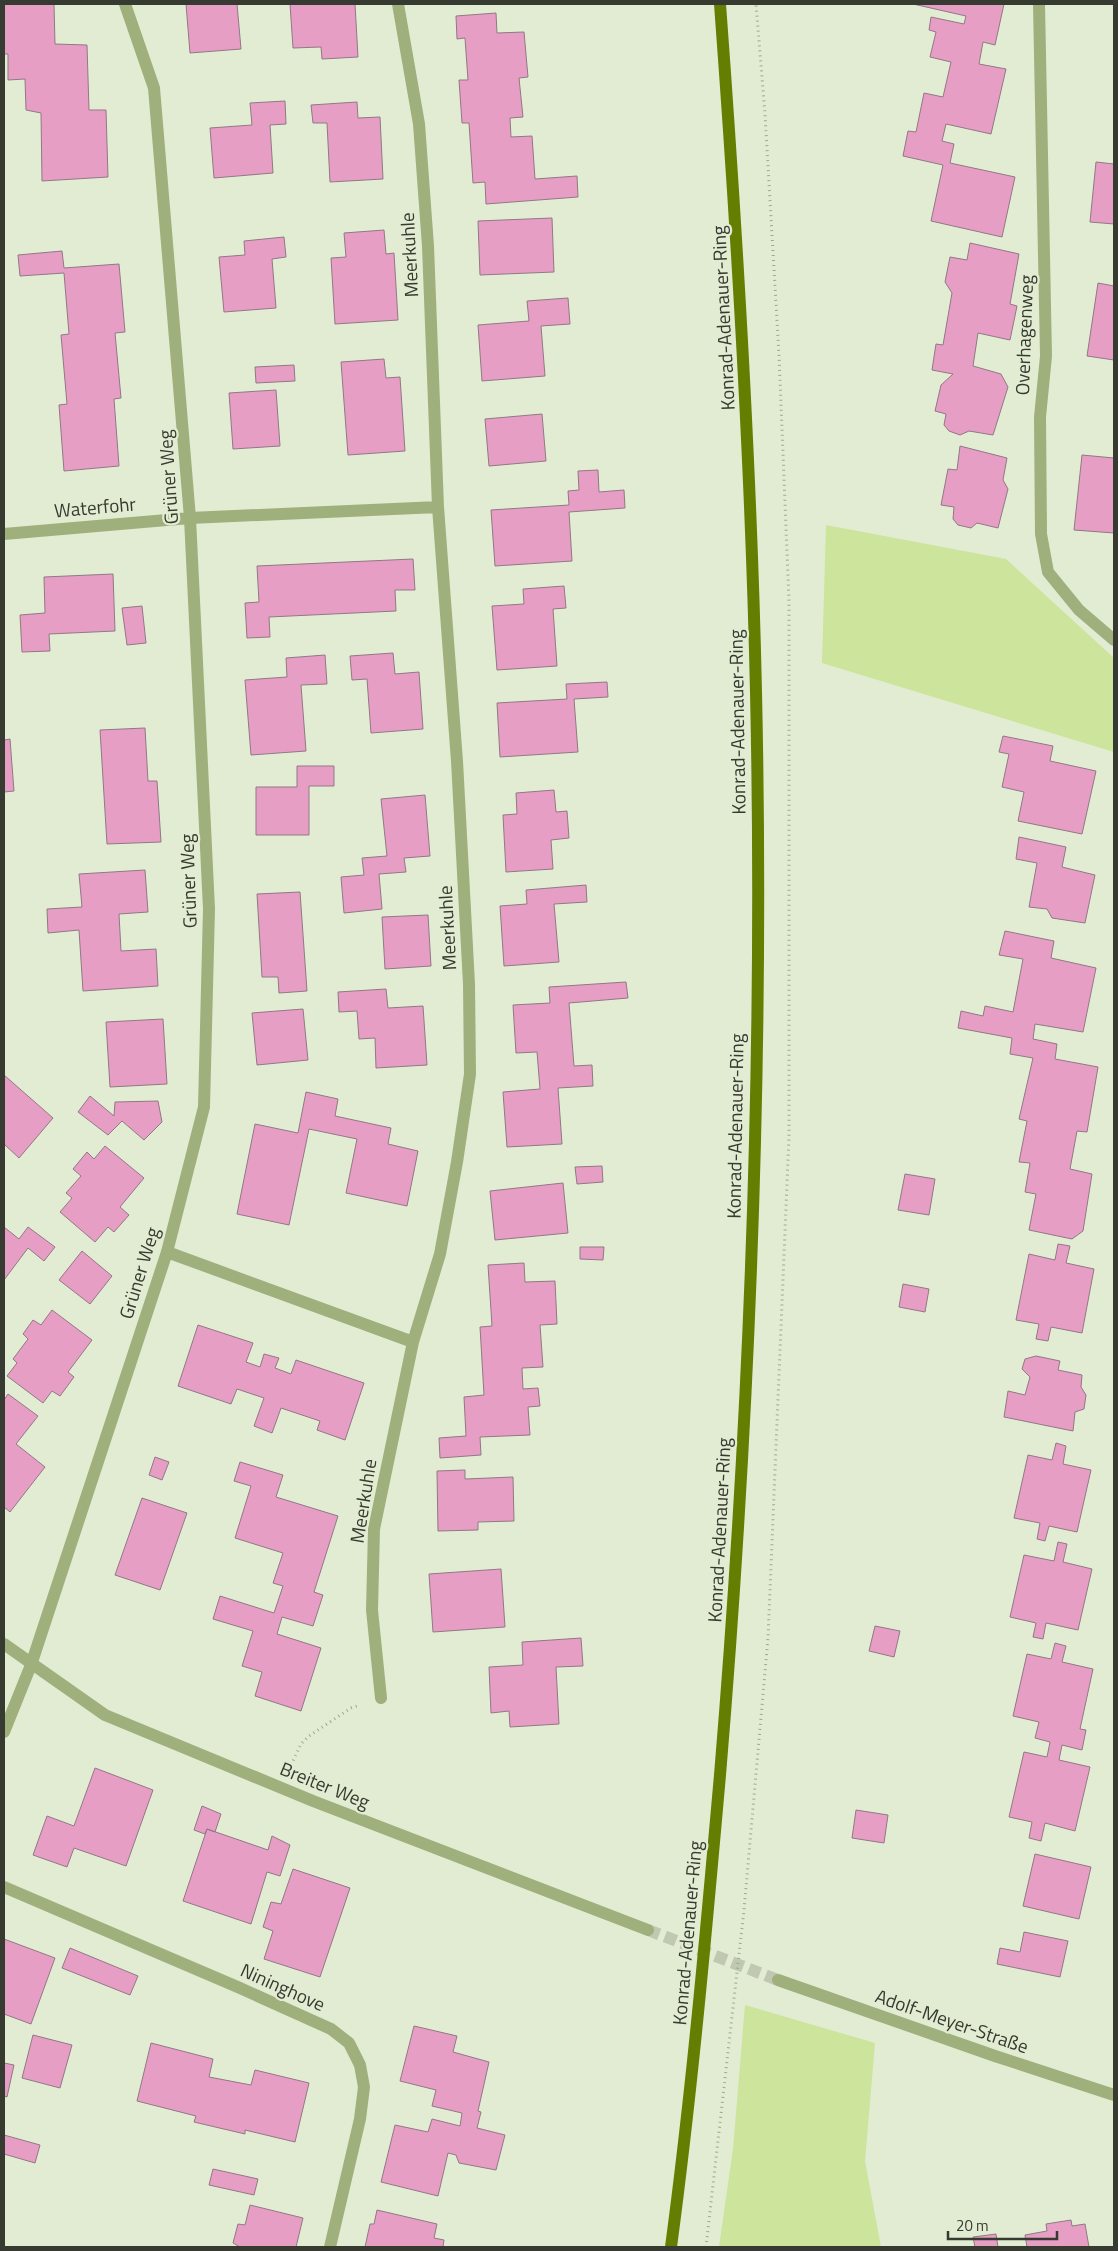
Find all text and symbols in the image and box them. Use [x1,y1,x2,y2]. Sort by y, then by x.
street label: Meerkuhle [392,212,425,298]
street label: Konrad-Adenauer-Ring [703,225,742,411]
street label: Overhagenweg [1007,274,1040,396]
street label: Grüner Weg [150,429,185,525]
street label: Waterfohr [53,488,137,525]
street label: Konrad-Adenauer-Ring [720,629,753,815]
street label: Grüner Weg [171,833,204,929]
street label: Meerkuhle [430,885,463,971]
street label: Konrad-Adenauer-Ring [718,1033,751,1219]
street label: Grüner Weg [111,1223,166,1322]
street label: Konrad-Adenauer-Ring [699,1437,738,1623]
street label: Meerkuhle [342,1457,383,1545]
street label: Breiter Weg [276,1753,375,1816]
street label: Konrad-Adenauer-Ring [664,1839,709,2026]
street label: Nininghove [236,1955,330,2018]
street label: Adolf-Meyer-Straße [872,1981,1033,2060]
scale bar [948,2208,1057,2240]
text: 20 m [956,2214,989,2237]

